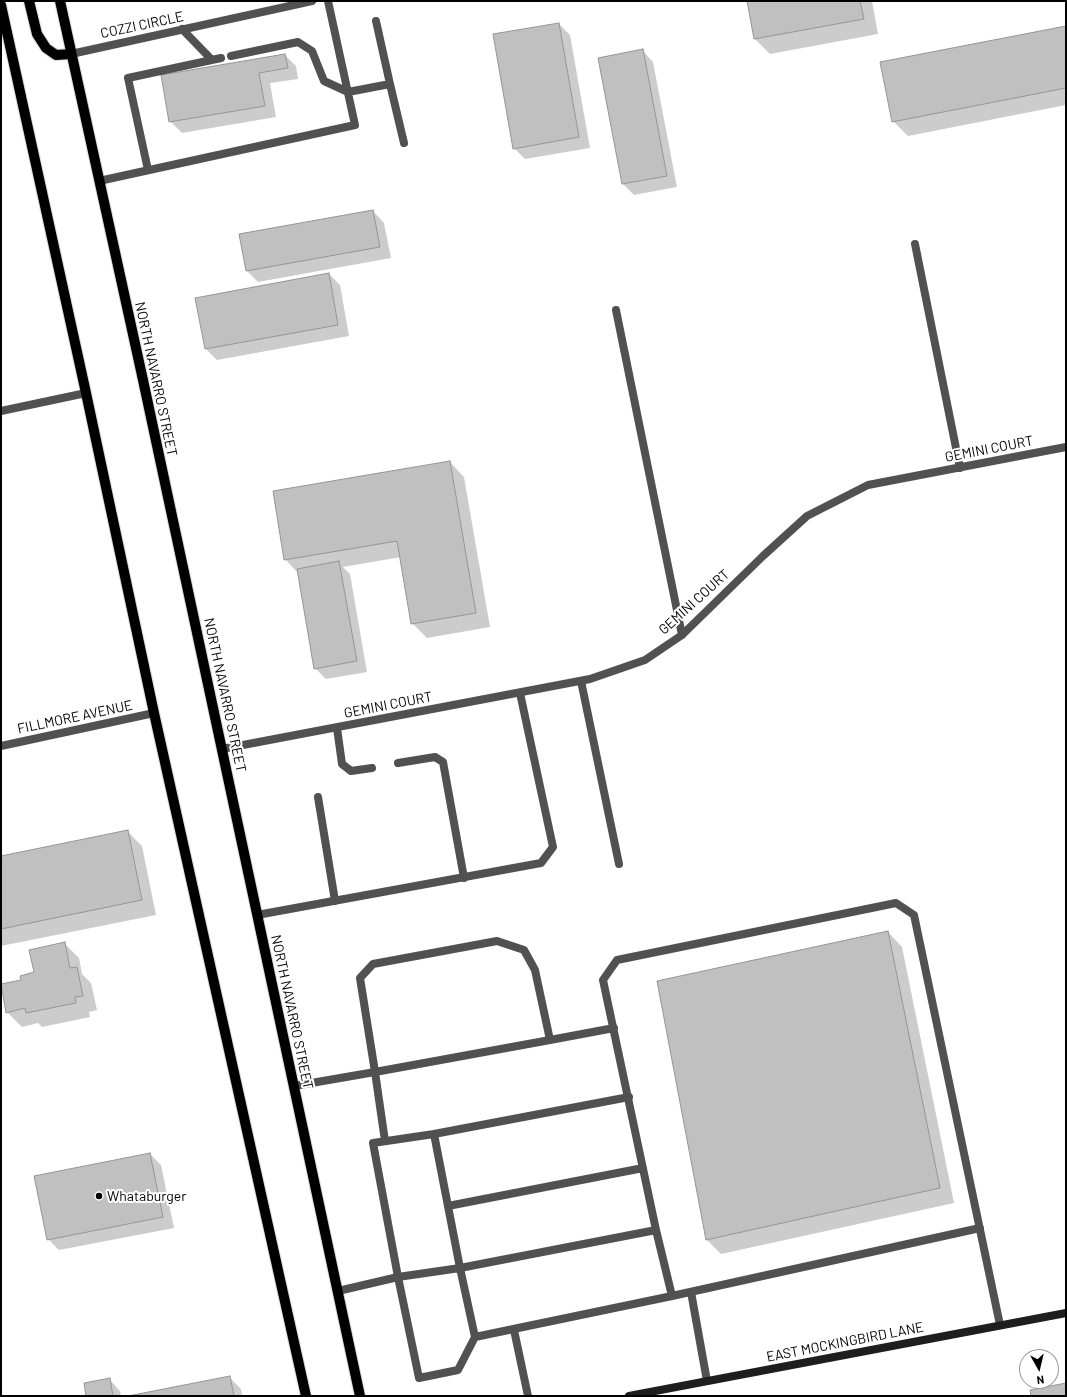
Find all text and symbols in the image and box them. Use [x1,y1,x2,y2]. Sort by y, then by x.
street label: COZZI CIRCLE [99,8,185,42]
street label: NORTH NAVARRO STREET [131,300,181,458]
street label: GEMINI COURT [944,432,1034,466]
street label: GEMINI COURT [655,566,733,638]
street label: NORTH NAVARRO STREET [200,616,250,774]
street label: GEMINI COURT [343,688,433,722]
street label: FILLMORE AVENUE [16,697,134,737]
street label: NORTH NAVARRO STREET [267,933,317,1091]
place label: Whataburger [107,1188,186,1204]
marker: Whataburger [94,1191,104,1201]
street label: EAST MOCKINGBIRD LANE [765,1319,925,1365]
north arrow [1019,1349,1059,1389]
text: N [1036,1373,1045,1387]

